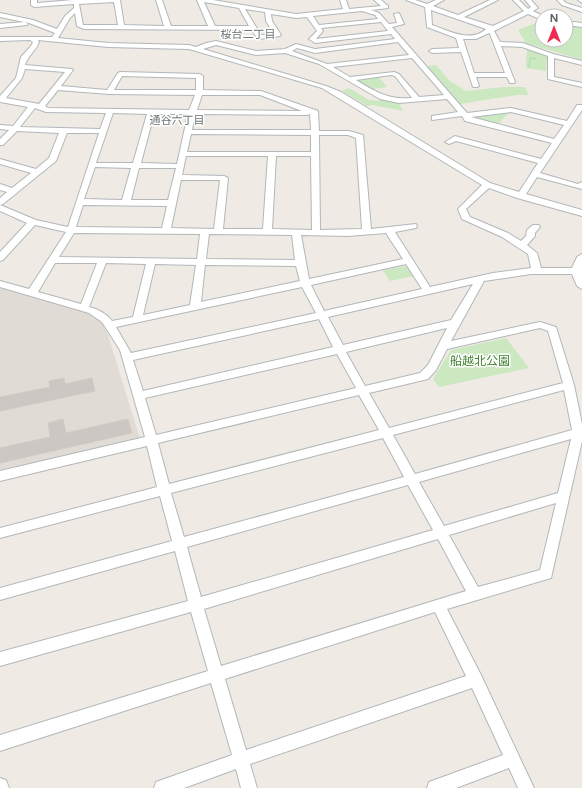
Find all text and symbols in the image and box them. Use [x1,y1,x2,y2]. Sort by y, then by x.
north arrow [534,8,574,48]
text: N [550,12,558,25]
district label: 桜台二丁目 [221,28,276,41]
district label: 通谷六丁目 [150,114,205,127]
park label: 船越北公園 [450,354,510,368]

